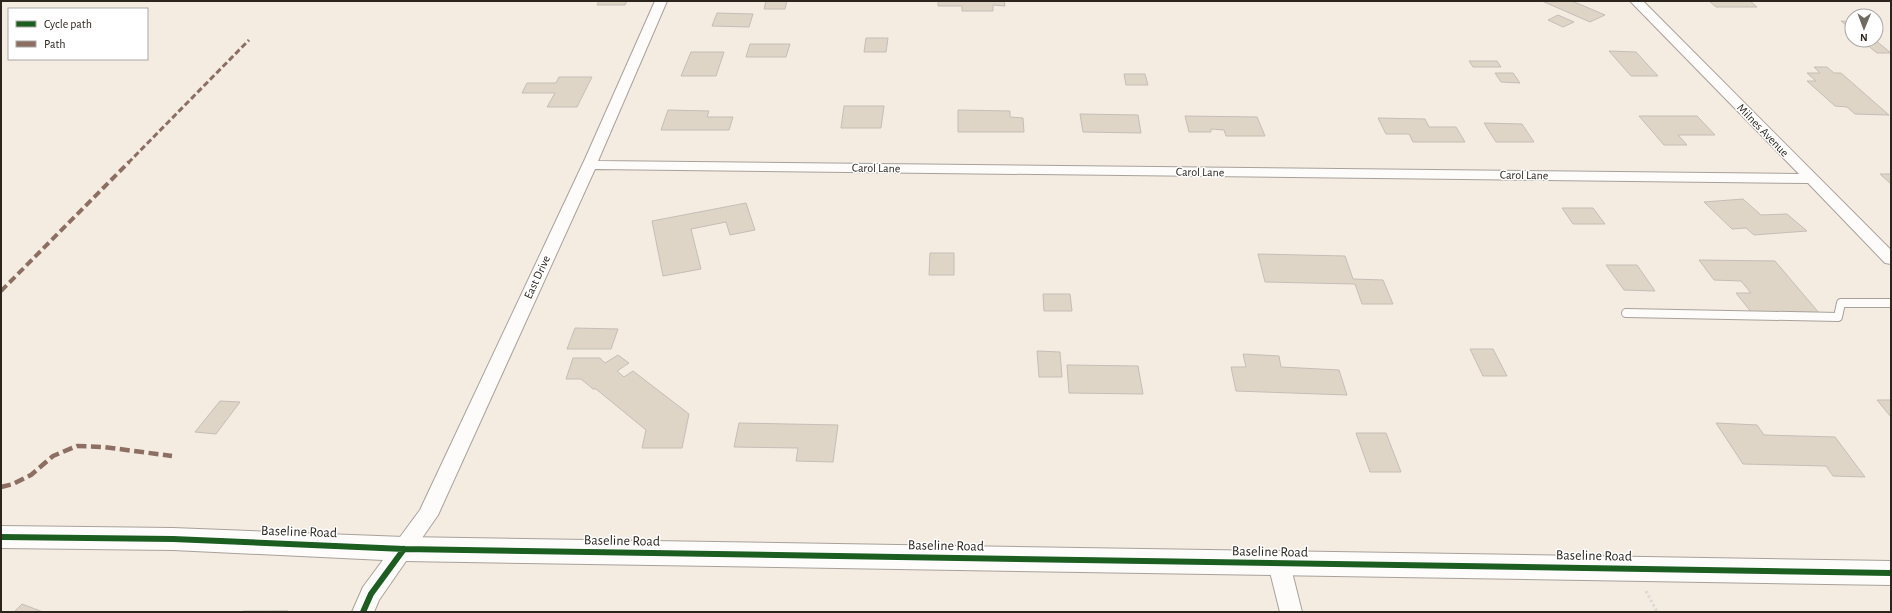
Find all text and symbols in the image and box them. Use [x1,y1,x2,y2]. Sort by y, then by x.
legend [8,8,148,60]
north arrow [1844,8,1884,48]
text: Cycle path [44,18,92,31]
text: N [1860,32,1868,43]
text: Path [44,38,66,50]
street label: Milnes Avenue [1735,101,1791,159]
street label: Carol Lane [852,162,900,174]
street label: Carol Lane [1176,166,1224,178]
street label: Carol Lane [1500,169,1548,181]
street label: East Drive [522,253,552,301]
street label: Baseline Road [261,524,337,540]
street label: Baseline Road [584,533,660,549]
street label: Baseline Road [908,538,984,554]
street label: Baseline Road [1232,544,1308,560]
street label: Baseline Road [1556,548,1632,564]

